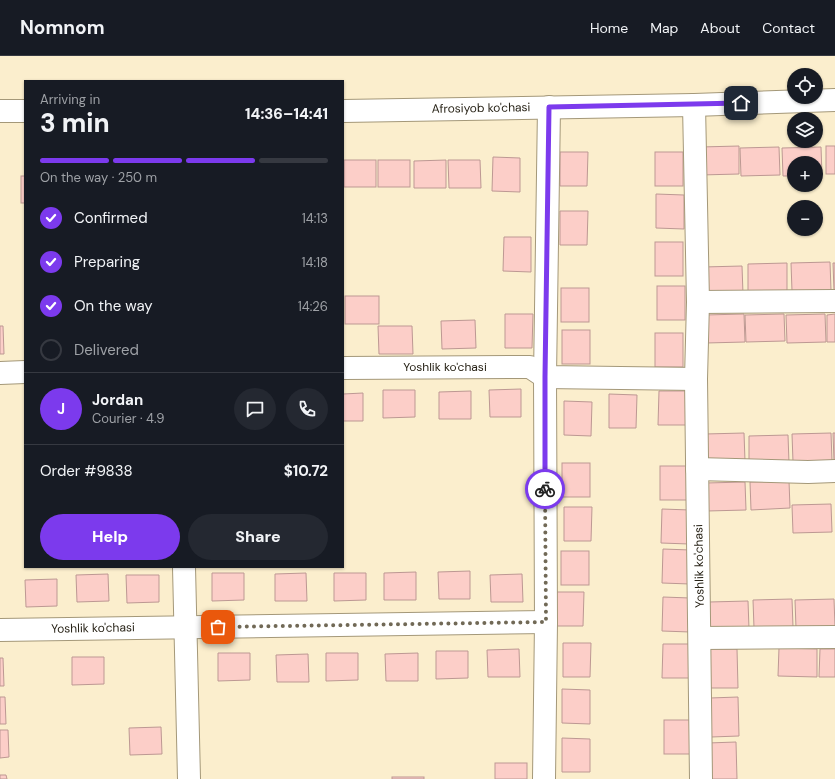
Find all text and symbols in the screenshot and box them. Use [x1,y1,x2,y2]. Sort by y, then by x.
text: Nomnom [20,15,105,40]
text: Home [590,19,628,37]
text: Map [650,19,678,37]
text: About [700,19,740,37]
text: Contact [762,19,815,37]
map controls [787,68,823,236]
button: locate [787,68,823,104]
pin [724,86,758,120]
text: Arriving in [40,91,100,108]
icon: home [730,92,752,114]
street label: Afrosiyob ko'chasi [431,99,531,117]
text: 14:36–14:41 [245,104,328,124]
text: 3 min [40,106,110,140]
button: layers [787,112,823,148]
button: + [787,156,823,192]
text: On the way · 250 m [40,169,157,186]
button: − [787,200,823,236]
icon: check [40,207,62,229]
text: Confirmed [74,208,148,228]
text: 14:13 [302,210,328,227]
icon: check [40,251,62,273]
text: Preparing [74,252,140,272]
text: 14:18 [301,254,328,271]
icon: check [40,295,62,317]
text: On the way [74,296,153,316]
text: 14:26 [298,298,328,315]
text: Delivered [74,340,139,360]
street label: Yoshlik ko'chasi [403,359,487,375]
button: chat [234,388,276,430]
button: phone [286,388,328,430]
text: Jordan [92,390,143,410]
text: J [57,399,65,419]
text: Courier · 4.9 [92,410,164,427]
text: Order #9838 [40,461,133,481]
text: $10.72 [284,461,328,481]
courier [525,469,565,509]
icon: bike [534,478,556,500]
button: Help [40,514,180,560]
button: Share [188,514,328,560]
street label: Yoshlik ko'chasi [690,524,708,608]
pin [201,610,235,644]
icon: bag [207,616,229,638]
street label: Yoshlik ko'chasi [51,619,135,637]

